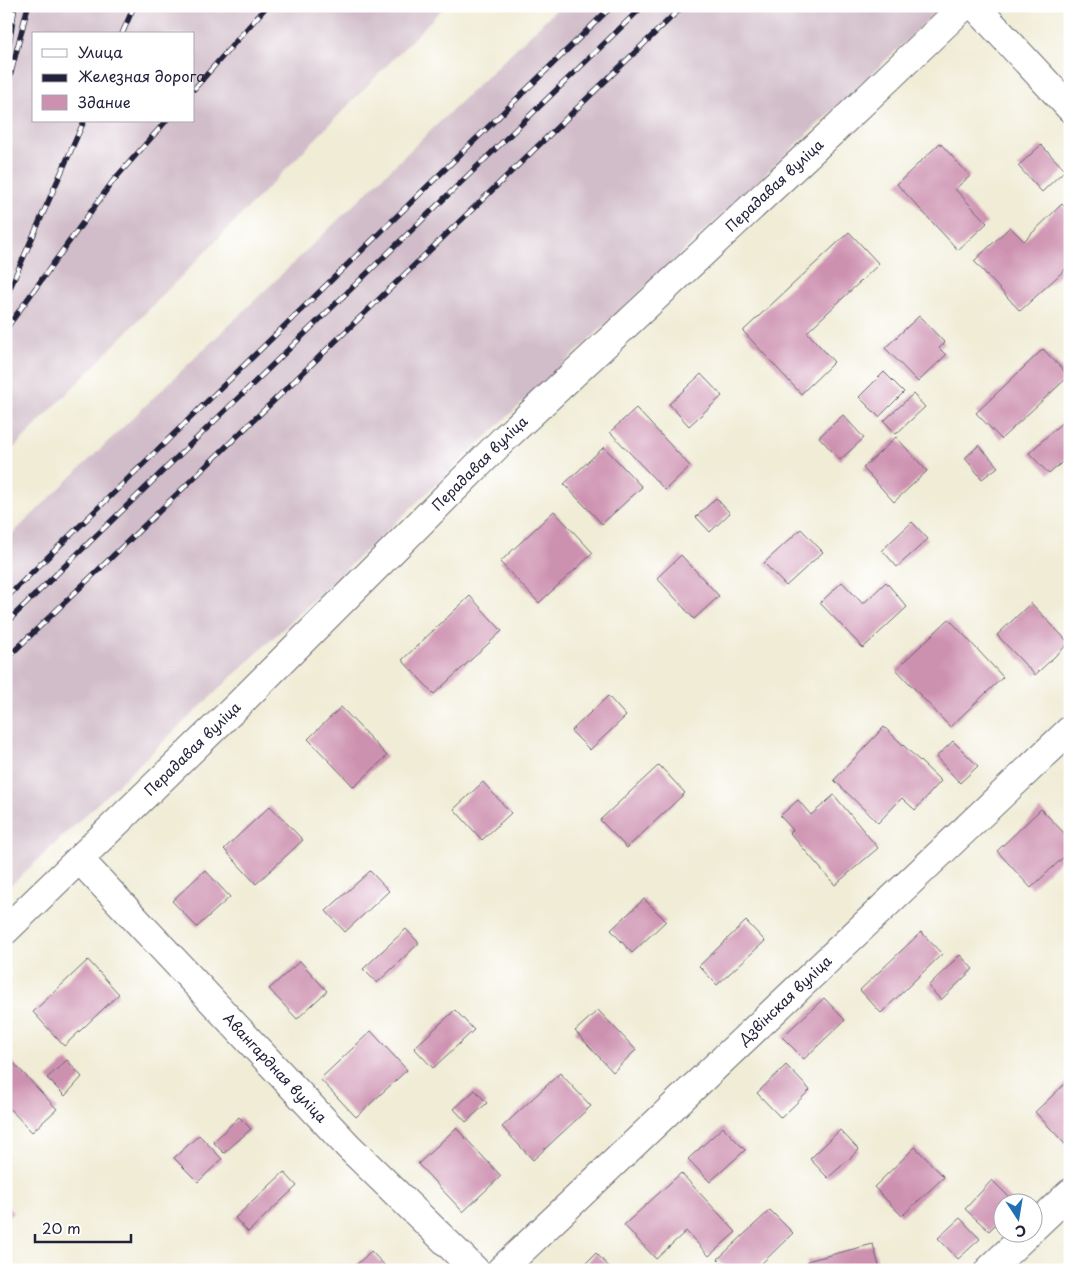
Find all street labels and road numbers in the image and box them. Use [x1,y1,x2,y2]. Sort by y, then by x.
street label: Перадавая вуліца [721,134,828,236]
street label: Перадавая вуліца [427,411,532,515]
street label: Перадавая вуліца [139,697,246,800]
street label: Дзвінская вуліца [733,950,836,1050]
street label: Авангардная вуліца [218,1008,332,1127]

